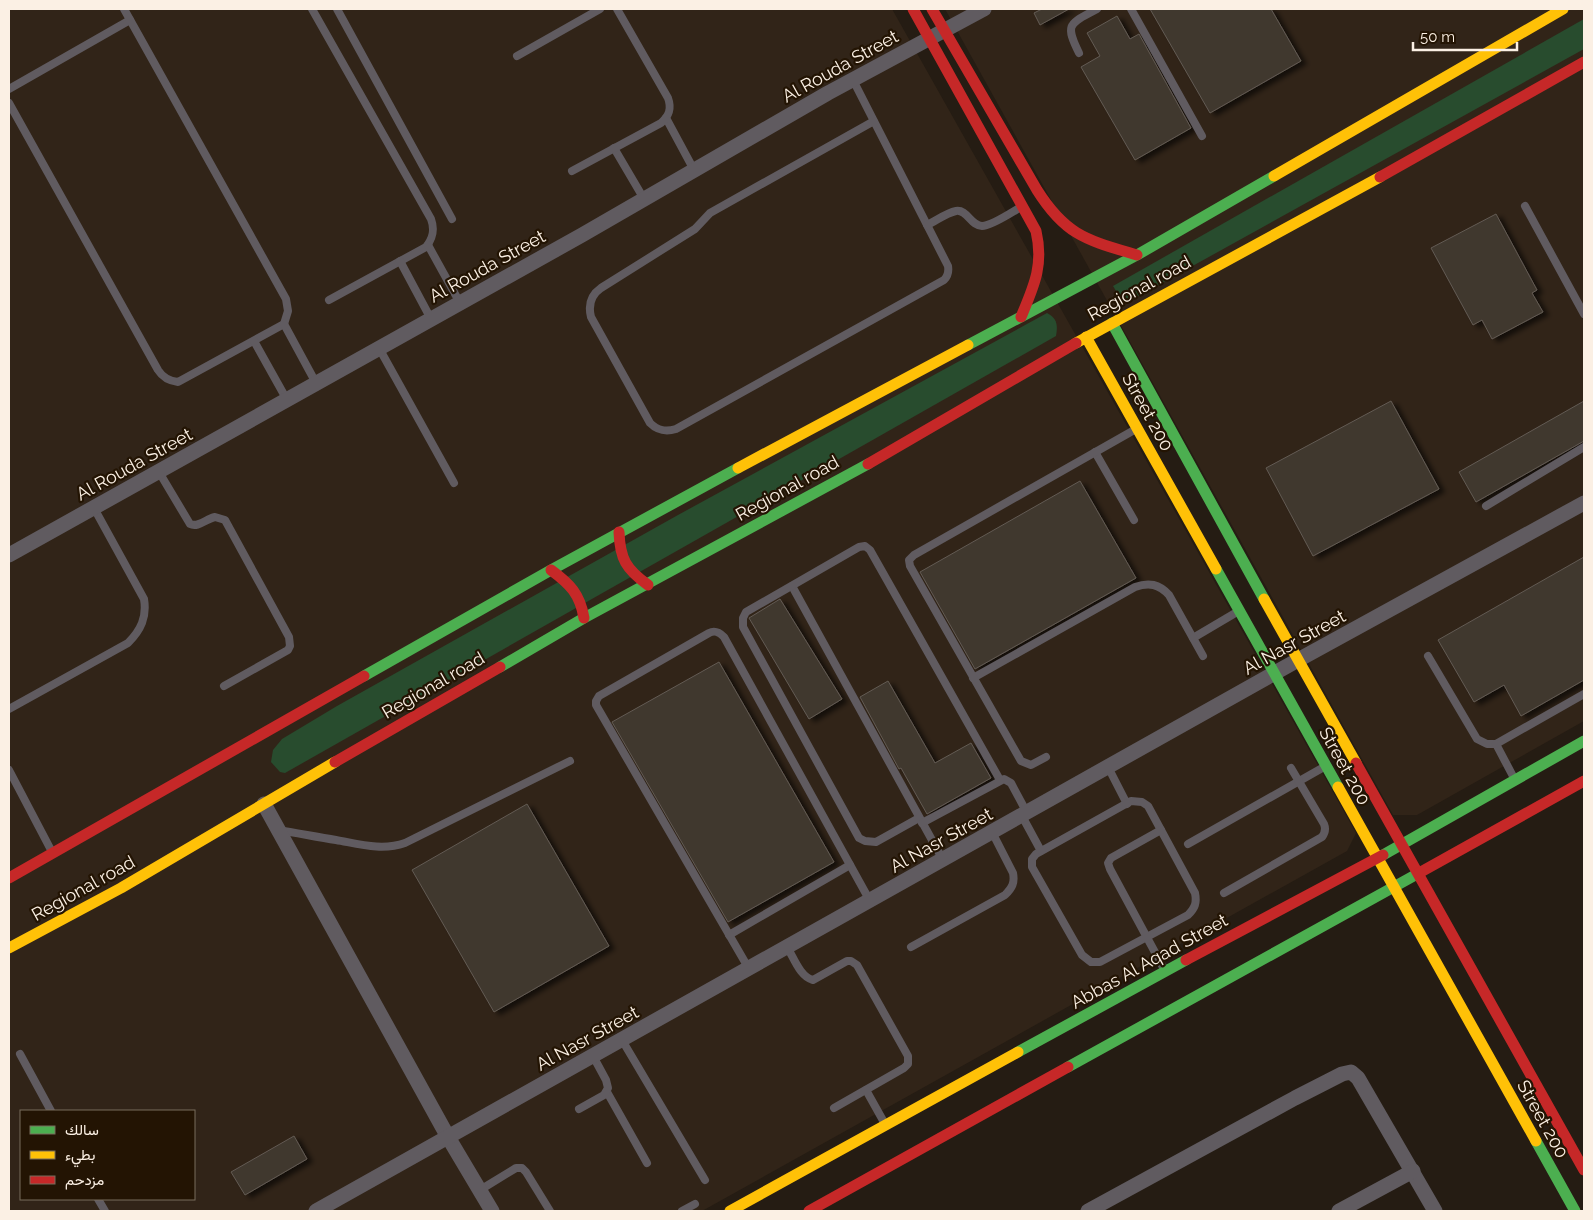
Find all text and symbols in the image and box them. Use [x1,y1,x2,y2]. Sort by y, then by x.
scale bar [1413,20,1517,52]
street label: Al Rouda Street [778,25,902,107]
text: 50 m [1420,28,1455,46]
street label: Al Rouda Street [425,225,549,307]
street label: Regional road [1084,251,1194,325]
street label: Street 200 [1118,369,1178,455]
street label: Al Rouda Street [72,423,196,505]
street label: Regional road [732,451,842,525]
street label: Al Nasr Street [1239,605,1349,679]
street label: Regional road [378,647,488,723]
street label: Street 200 [1315,723,1375,809]
street label: Al Nasr Street [886,803,996,877]
street label: Regional road [28,851,138,925]
street label: Abbas Al Aqad Street [1067,909,1231,1013]
street label: Al Nasr Street [532,1001,642,1075]
street label: Street 200 [1513,1076,1573,1162]
legend [20,1110,195,1200]
text: سالك [65,1121,99,1139]
text: بطيء [65,1146,95,1168]
text: مزدحم [65,1171,104,1190]

